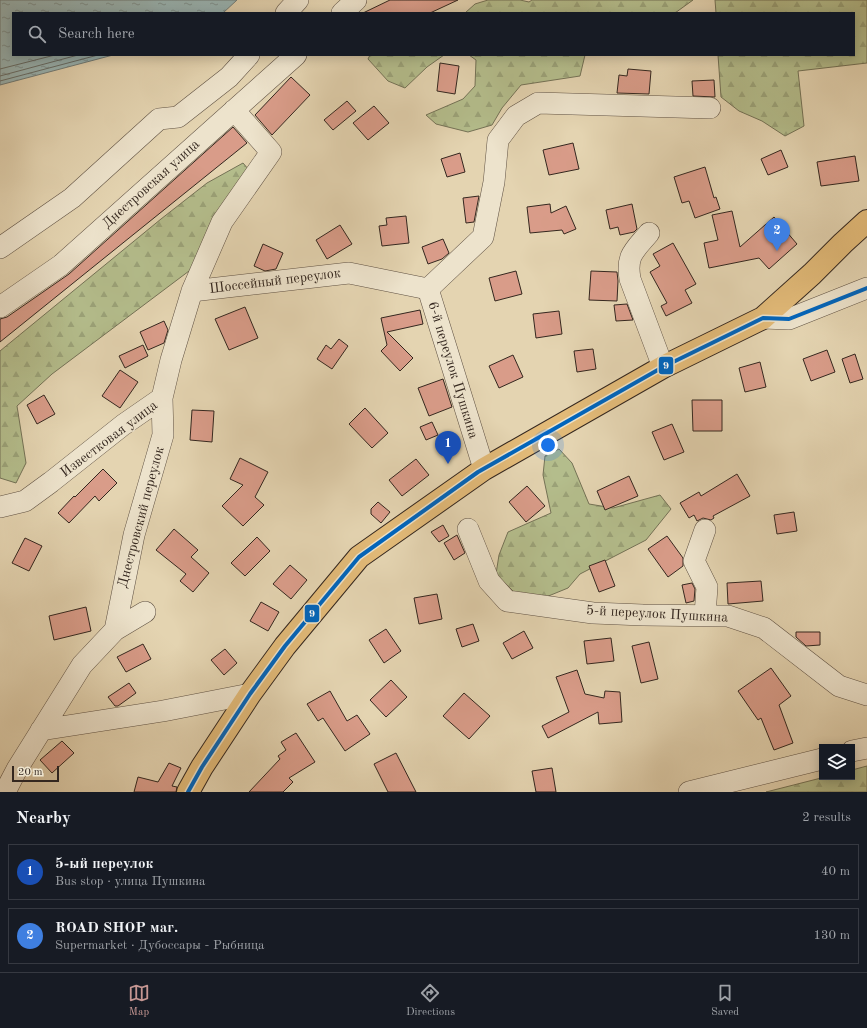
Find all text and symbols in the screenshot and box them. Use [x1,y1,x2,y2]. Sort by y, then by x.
search box [12,12,855,56]
icon: search [26,23,48,45]
text: Search here [58,27,135,42]
street label: Днестровская улица [100,137,202,231]
pin: 2 [764,218,790,251]
street label: Шоссейный переулок [208,266,342,296]
street label: 6-й переулок Пушкина [425,300,481,440]
line badge: 9 [658,356,674,375]
text: 9 [663,361,669,372]
street label: Известковая улица [58,398,160,480]
pin: 1 [435,431,461,464]
your location [538,435,558,455]
street label: Днестровский переулок [115,445,167,589]
street label: 5-й переулок Пушкина [586,603,729,625]
line badge: 9 [304,604,320,623]
text: 9 [309,609,315,620]
map controls [819,744,855,780]
button: layers [819,744,855,780]
scale bar [12,764,59,783]
text: 20 m [18,767,43,778]
text: Nearby [16,810,71,827]
text: 2 results [802,811,851,824]
text: 5-ый переулок [55,857,153,872]
text: 1 [26,865,34,878]
text: 40 m [821,865,850,878]
text: Bus stop · улица Пушкина [55,875,206,888]
text: ROAD SHOP маг. [55,921,178,936]
text: 2 [26,929,34,942]
text: 130 m [813,929,850,942]
text: Supermarket · Дубоссары - Рыбница [55,939,264,952]
tab: Map [128,982,150,1020]
tab: Directions [406,982,455,1020]
tab: Saved [711,982,739,1020]

